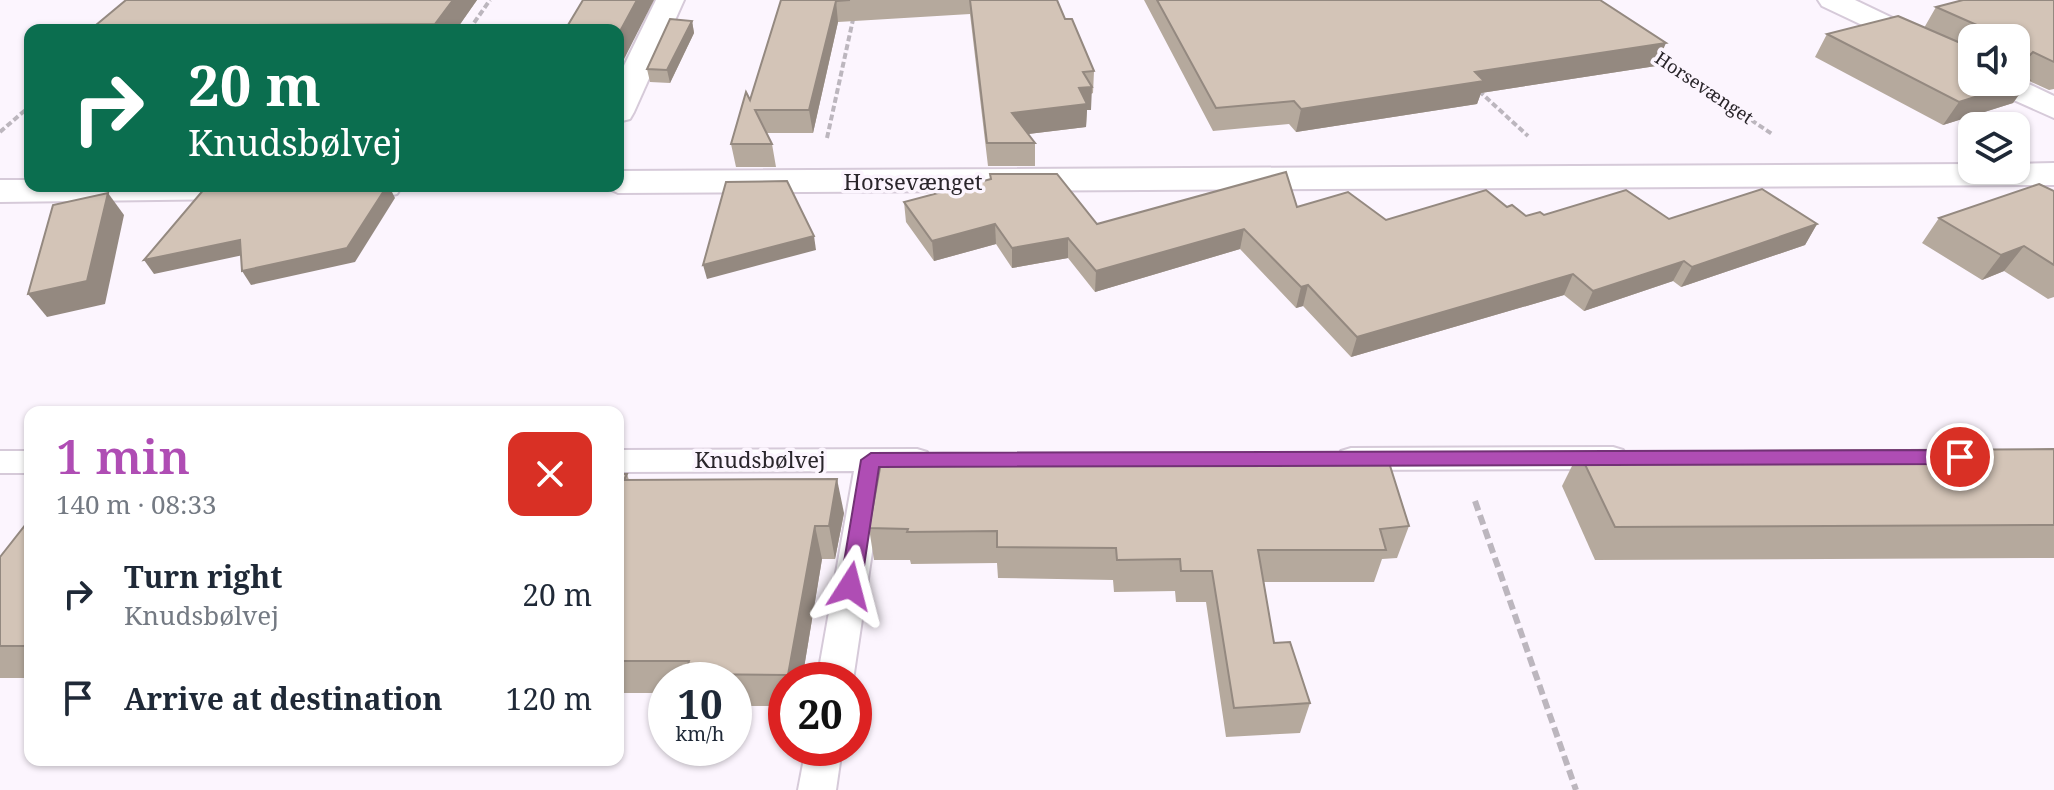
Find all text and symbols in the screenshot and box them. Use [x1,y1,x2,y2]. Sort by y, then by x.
map controls [1958,24,2030,184]
button: sound [1958,24,2030,96]
street label: Horsevænget [1651,45,1758,129]
text: 20 m [188,46,321,122]
icon: right [56,56,160,160]
button: layers [1958,112,2030,184]
text: Knudsbølvej [188,118,403,167]
street label: Horsevænget [844,166,983,196]
text: 1 min [56,423,190,488]
pin [1926,423,1994,491]
button: close [508,432,592,516]
icon: arrive [1938,435,1982,479]
street label: Knudsbølvej [694,444,826,474]
text: 140 m · 08:33 [56,486,217,522]
position arrow [808,544,892,628]
text: Turn right [124,556,282,597]
icon: right [56,572,100,616]
text: 20 m [522,574,592,615]
text: Knudsbølvej [124,597,279,633]
speed limit sign: 20 [768,662,872,766]
icon: arrive [56,676,100,720]
text: 10 [677,676,723,731]
text: Arrive at destination [124,678,443,719]
text: 120 m [506,678,592,719]
text: km/h [675,720,725,747]

